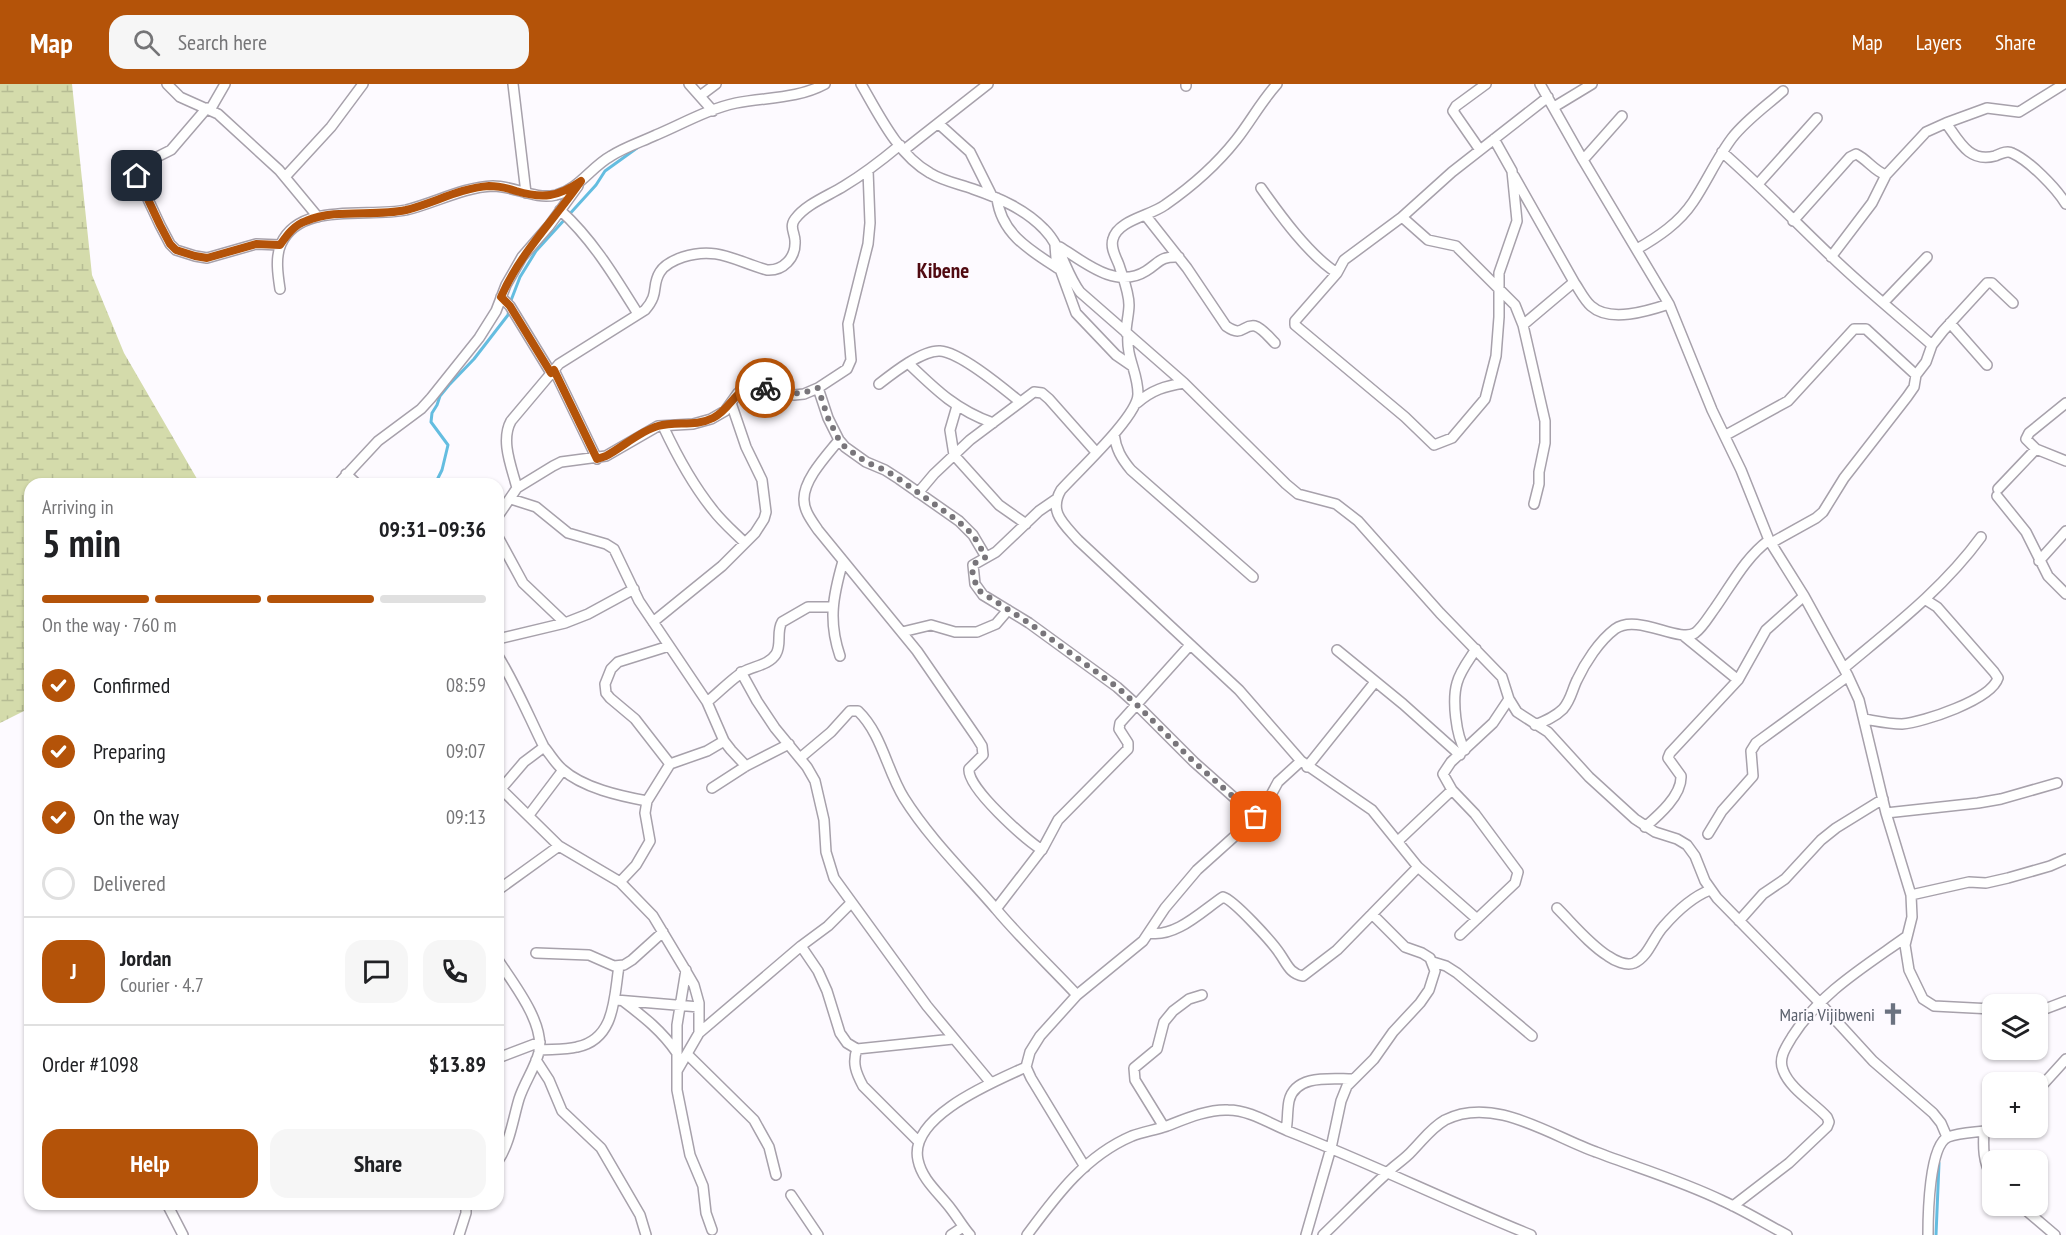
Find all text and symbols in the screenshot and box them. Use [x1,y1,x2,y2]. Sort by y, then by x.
search box [109,15,529,69]
text: Map [30,24,73,61]
icon: search [130,26,163,59]
text: Search here [178,28,267,56]
text: Map [1852,29,1883,56]
text: Layers [1916,29,1962,56]
text: Share [1995,29,2036,56]
pin [111,150,162,201]
icon: home [120,159,153,192]
district label: Kibene [917,257,969,284]
courier [735,358,795,418]
icon: bike [749,372,782,405]
text: Arriving in [42,494,114,520]
text: 09:31–09:36 [379,515,486,543]
text: 5 min [42,517,121,568]
text: On the way · 760 m [42,612,177,638]
icon: check [42,669,75,702]
text: Confirmed [93,671,170,699]
text: 08:59 [446,672,486,698]
icon: check [42,735,75,768]
text: Preparing [93,737,166,765]
text: 09:07 [446,738,486,764]
pin [1230,791,1281,842]
icon: bag [1239,800,1272,833]
icon: check [42,801,75,834]
text: On the way [93,803,179,831]
text: 09:13 [446,804,486,830]
text: Delivered [93,869,166,897]
button: chat [345,940,408,1003]
button: phone [423,940,486,1003]
text: Jordan [120,944,171,972]
text: J [70,957,77,985]
text: Courier · 4.7 [120,972,204,998]
map controls [1982,994,2048,1216]
button: layers [1982,994,2048,1060]
church icon: Maria Vijibweni [1880,1001,1906,1027]
place label: Maria Vijibweni [1780,1003,1875,1026]
text: Order #1098 [42,1050,139,1078]
text: $13.89 [429,1050,486,1078]
button: + [1982,1072,2048,1138]
button: Help [42,1129,258,1198]
button: Share [270,1129,486,1198]
button: − [1982,1150,2048,1216]

